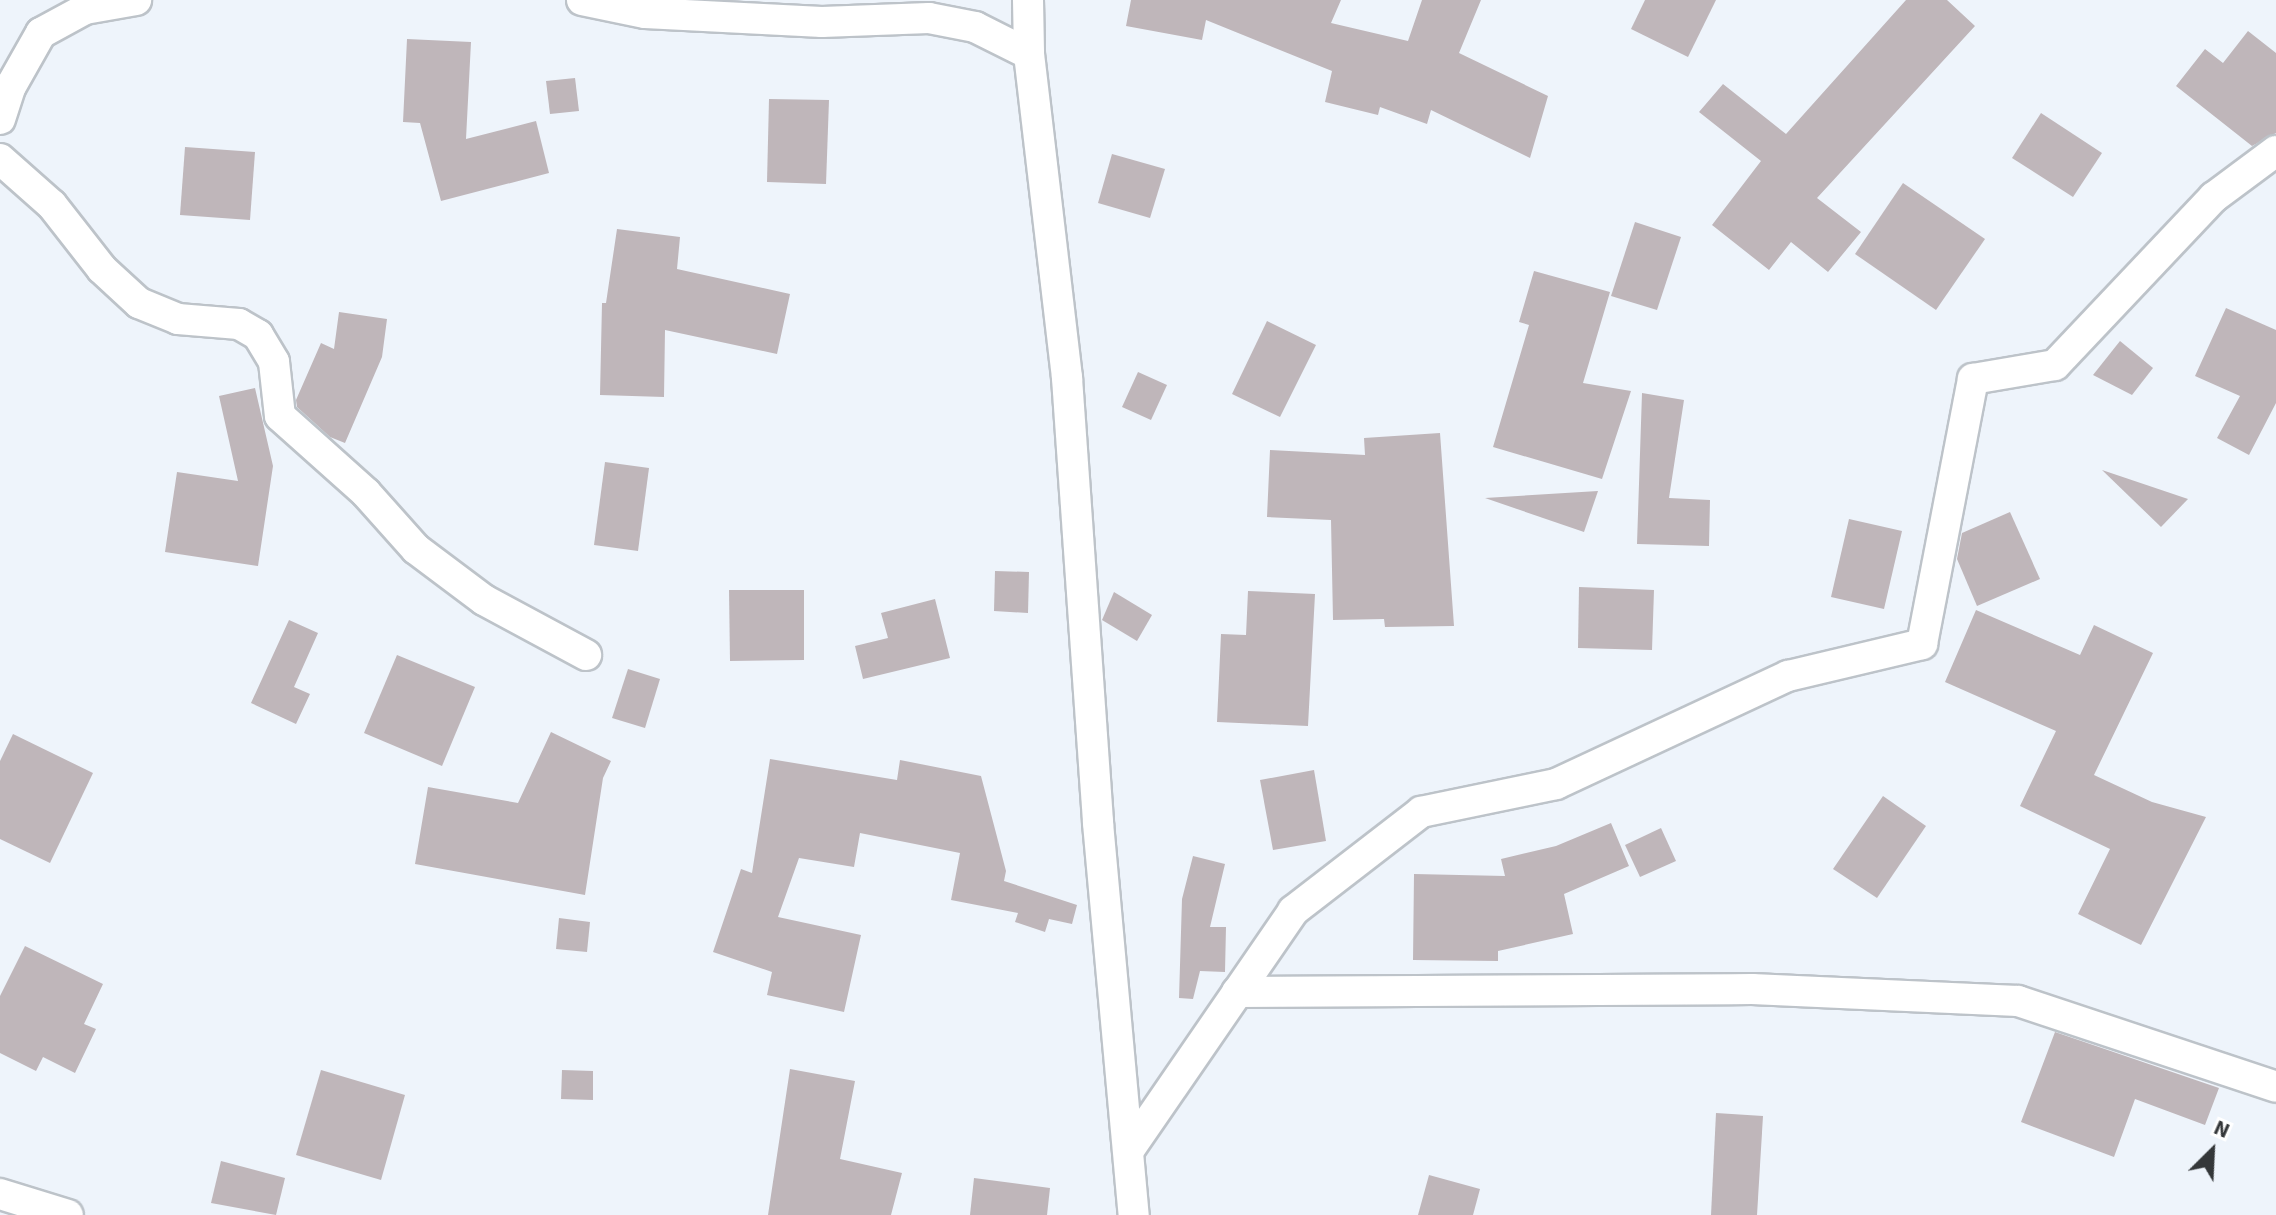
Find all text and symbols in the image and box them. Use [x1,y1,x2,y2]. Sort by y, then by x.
north arrow [2172,1111,2252,1191]
text: N [2209,1111,2235,1147]

